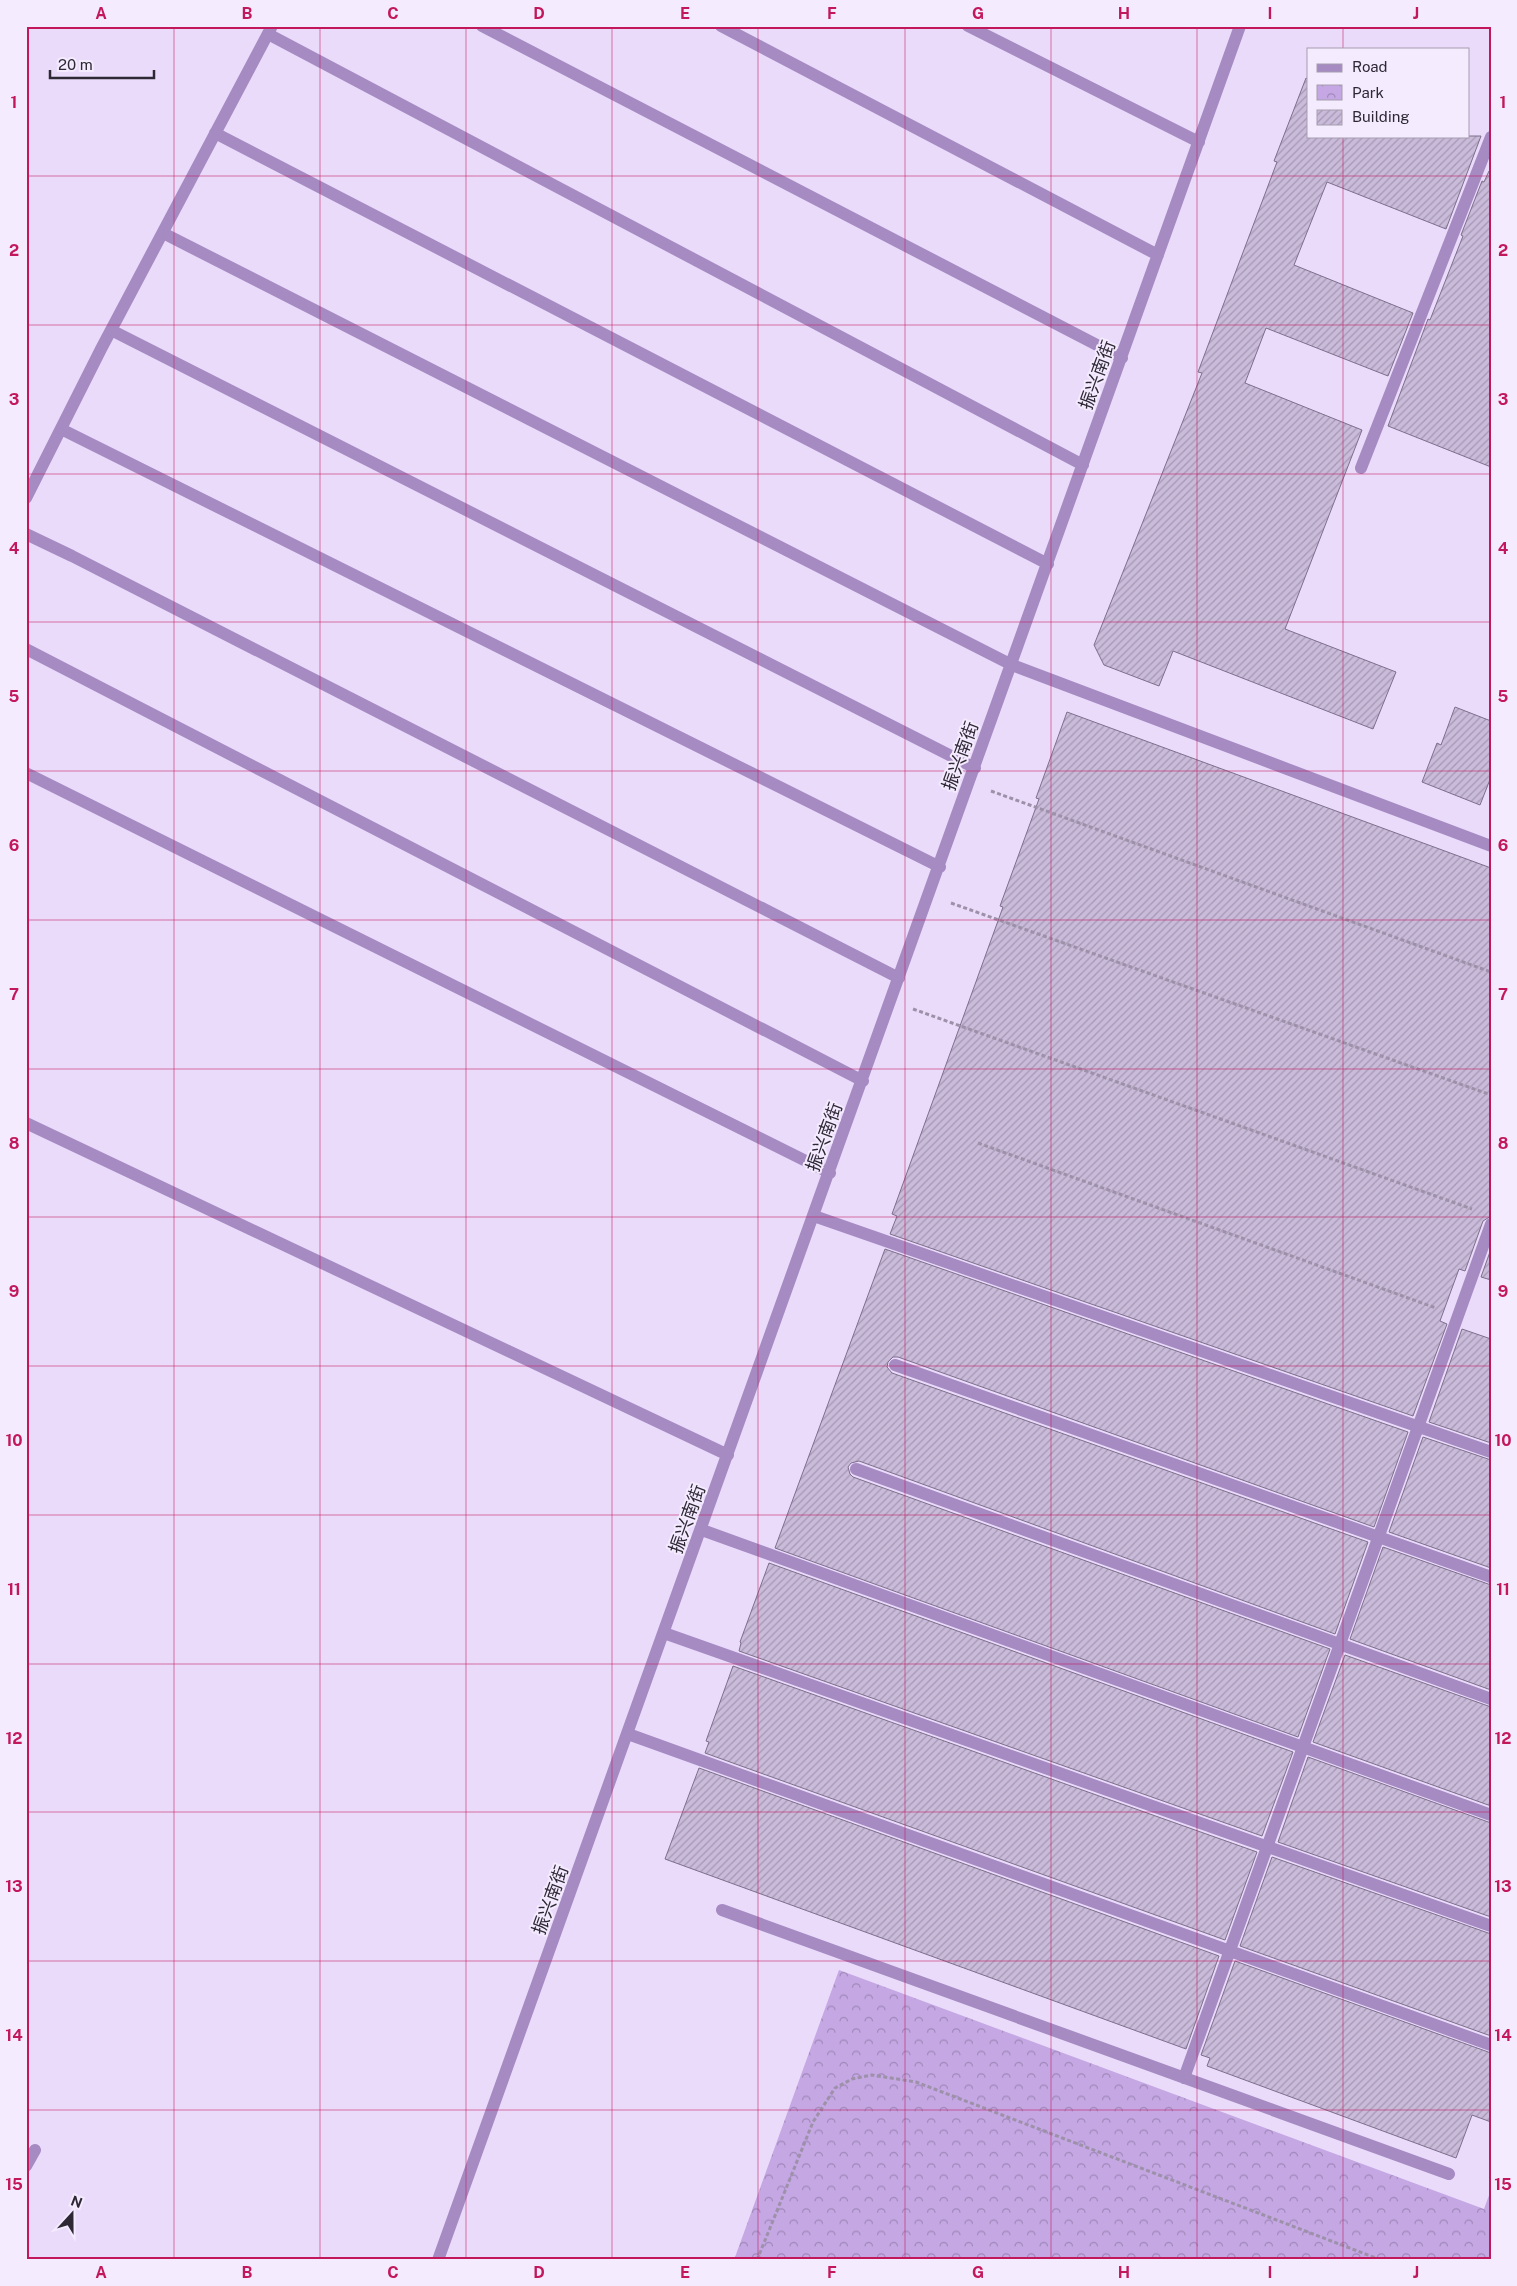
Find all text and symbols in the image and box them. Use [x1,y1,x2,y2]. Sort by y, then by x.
text: A [95,4,107,23]
text: B [242,4,253,23]
text: C [387,4,399,23]
text: D [533,4,545,23]
text: E [680,4,690,23]
text: F [827,4,837,23]
text: G [972,4,984,23]
text: H [1118,4,1130,23]
text: I [1268,4,1272,23]
text: J [1413,4,1419,23]
scale bar [50,48,154,80]
legend [1307,48,1470,138]
text: 20 m [58,56,93,73]
text: Road [1352,58,1388,75]
text: Park [1352,84,1384,101]
text: 1 [11,93,17,112]
text: 1 [1500,93,1506,112]
text: Building [1352,108,1410,125]
text: 2 [9,241,19,260]
text: 2 [1498,241,1508,260]
street label: 振兴南街 [1075,338,1119,412]
text: 3 [9,390,19,409]
text: 3 [1498,390,1508,409]
text: 4 [9,539,20,558]
text: 4 [1498,539,1509,558]
text: 5 [9,687,20,706]
text: 5 [1498,687,1509,706]
street label: 振兴南街 [938,719,982,793]
text: 6 [9,836,19,855]
text: 6 [1498,836,1508,855]
text: 7 [9,985,19,1004]
text: 7 [1498,985,1508,1004]
street label: 振兴南街 [802,1100,846,1174]
text: 8 [9,1134,20,1153]
text: 8 [1498,1134,1509,1153]
text: 9 [9,1282,19,1301]
text: 9 [1498,1282,1508,1301]
text: 10 [5,1431,23,1450]
text: 10 [1494,1431,1512,1450]
street label: 振兴南街 [665,1482,709,1556]
text: 11 [7,1580,21,1599]
text: 11 [1496,1580,1510,1599]
text: 12 [5,1729,23,1748]
text: 12 [1494,1729,1512,1748]
street label: 振兴南街 [528,1863,572,1937]
text: 13 [5,1877,23,1896]
text: 13 [1494,1877,1512,1896]
text: 14 [5,2026,23,2045]
text: 14 [1494,2026,1512,2045]
text: 15 [5,2175,23,2194]
text: 15 [1494,2175,1512,2194]
north arrow [48,2188,98,2238]
text: N [69,2192,85,2211]
text: A [95,2263,107,2282]
text: B [242,2263,253,2282]
text: C [387,2263,399,2282]
text: D [533,2263,545,2282]
text: E [680,2263,690,2282]
text: F [827,2263,837,2282]
text: G [972,2263,984,2282]
text: H [1118,2263,1130,2282]
text: I [1268,2263,1272,2282]
text: J [1413,2263,1419,2282]

